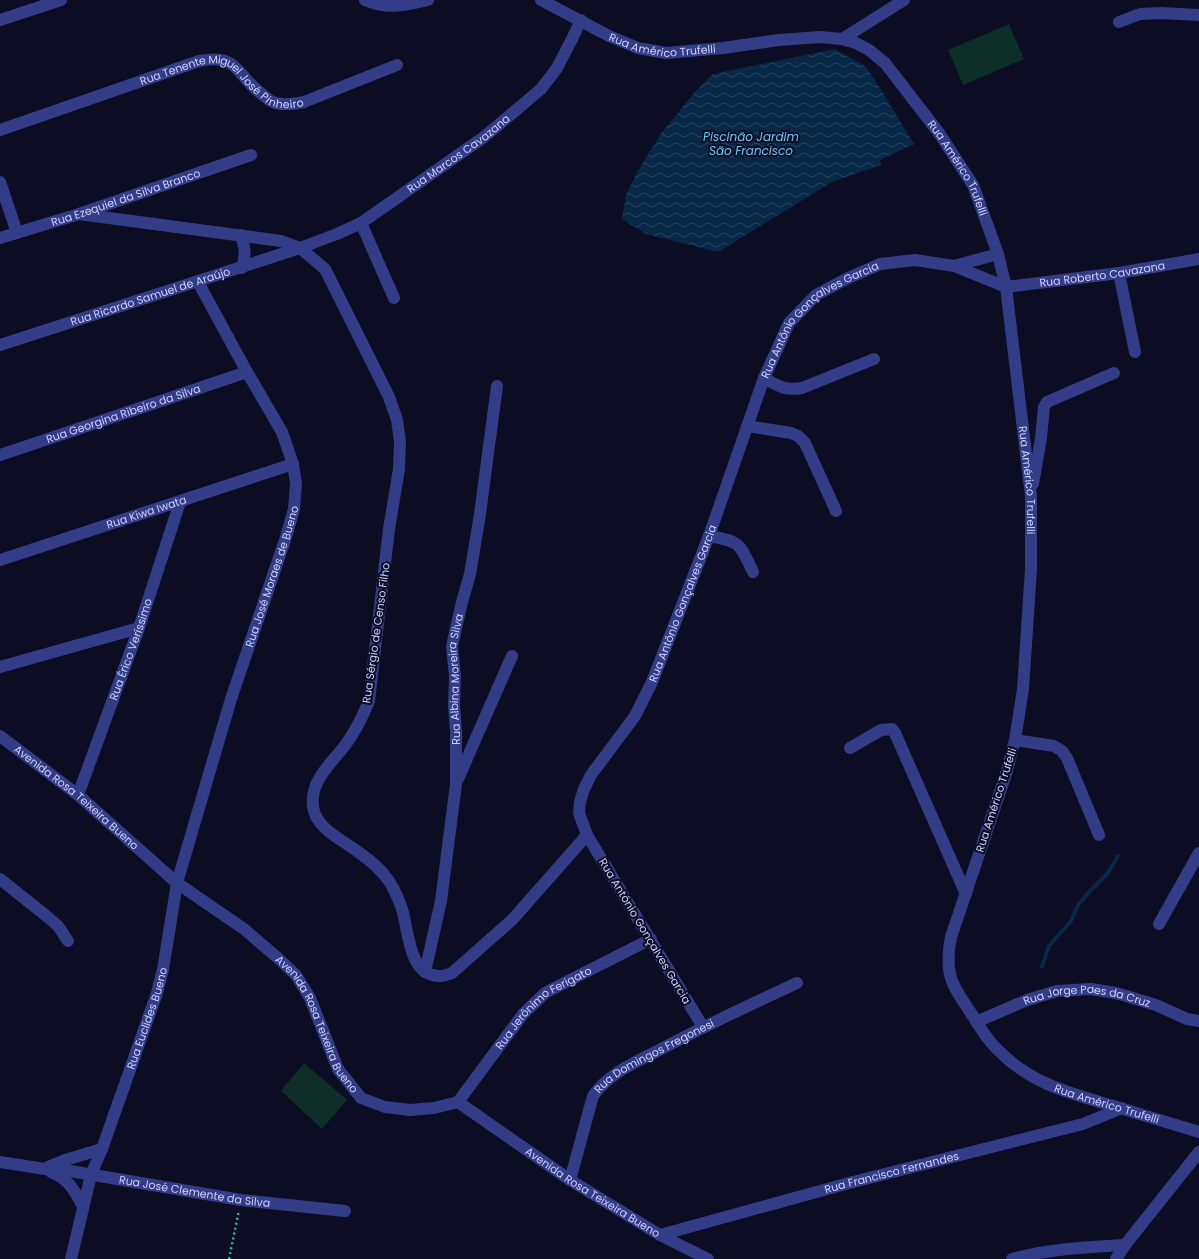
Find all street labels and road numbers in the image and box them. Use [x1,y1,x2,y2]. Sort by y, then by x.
street label: Rua Américo Trufelli [606,29,716,61]
street label: Rua Tenente Miguel José Pinheiro [138,51,305,112]
street label: Rua Marcos Cavazana [404,110,513,196]
street label: Rua Américo Trufelli [924,117,992,218]
street label: Rua Ezequiel da Silva Branco [49,165,202,230]
street label: Rua Roberto Cavazana [1038,257,1166,291]
street label: Rua Antônio Gonçalves Garcia [757,258,881,381]
street label: Rua Ricardo Samuel de Araújo [68,263,232,330]
street label: Rua Georgina Ribeiro da Silva [44,380,203,447]
street label: Rua Américo Trufelli [1015,425,1039,535]
street label: Rua Kiwa Iwata [104,491,189,533]
street label: Rua José Moraes de Bueno [241,504,303,649]
street label: Rua Antônio Gonçalves Garcia [645,523,720,684]
street label: Rua Sérgio de Censo Filho [358,562,394,704]
street label: Rua Érico Veríssimo [105,596,156,702]
street label: Rua Albina Moreira Silva [444,612,467,745]
street label: Avenida Rosa Teixeira Bueno [11,741,142,853]
street label: Rua Américo Trufelli [972,746,1021,854]
street label: Rua Antônio Gonçalves Garcia [595,855,695,1007]
street label: Avenida Rosa Teixeira Bueno [272,952,362,1096]
street label: Rua Jerônimo Ferigato [491,962,594,1053]
street label: Rua Euclídes Bueno [123,966,171,1071]
street label: Rua Jorge Paes da Cruz [1021,981,1153,1011]
street label: Rua Domingos Fregonesi [590,1015,717,1097]
street label: Rua Américo Trufelli [1052,1080,1162,1127]
street label: Avenida Rosa Teixeira Bueno [522,1143,663,1241]
street label: Rua Francisco Fernandes [823,1148,961,1197]
street label: Rua José Clemente da Silva [118,1171,271,1211]

